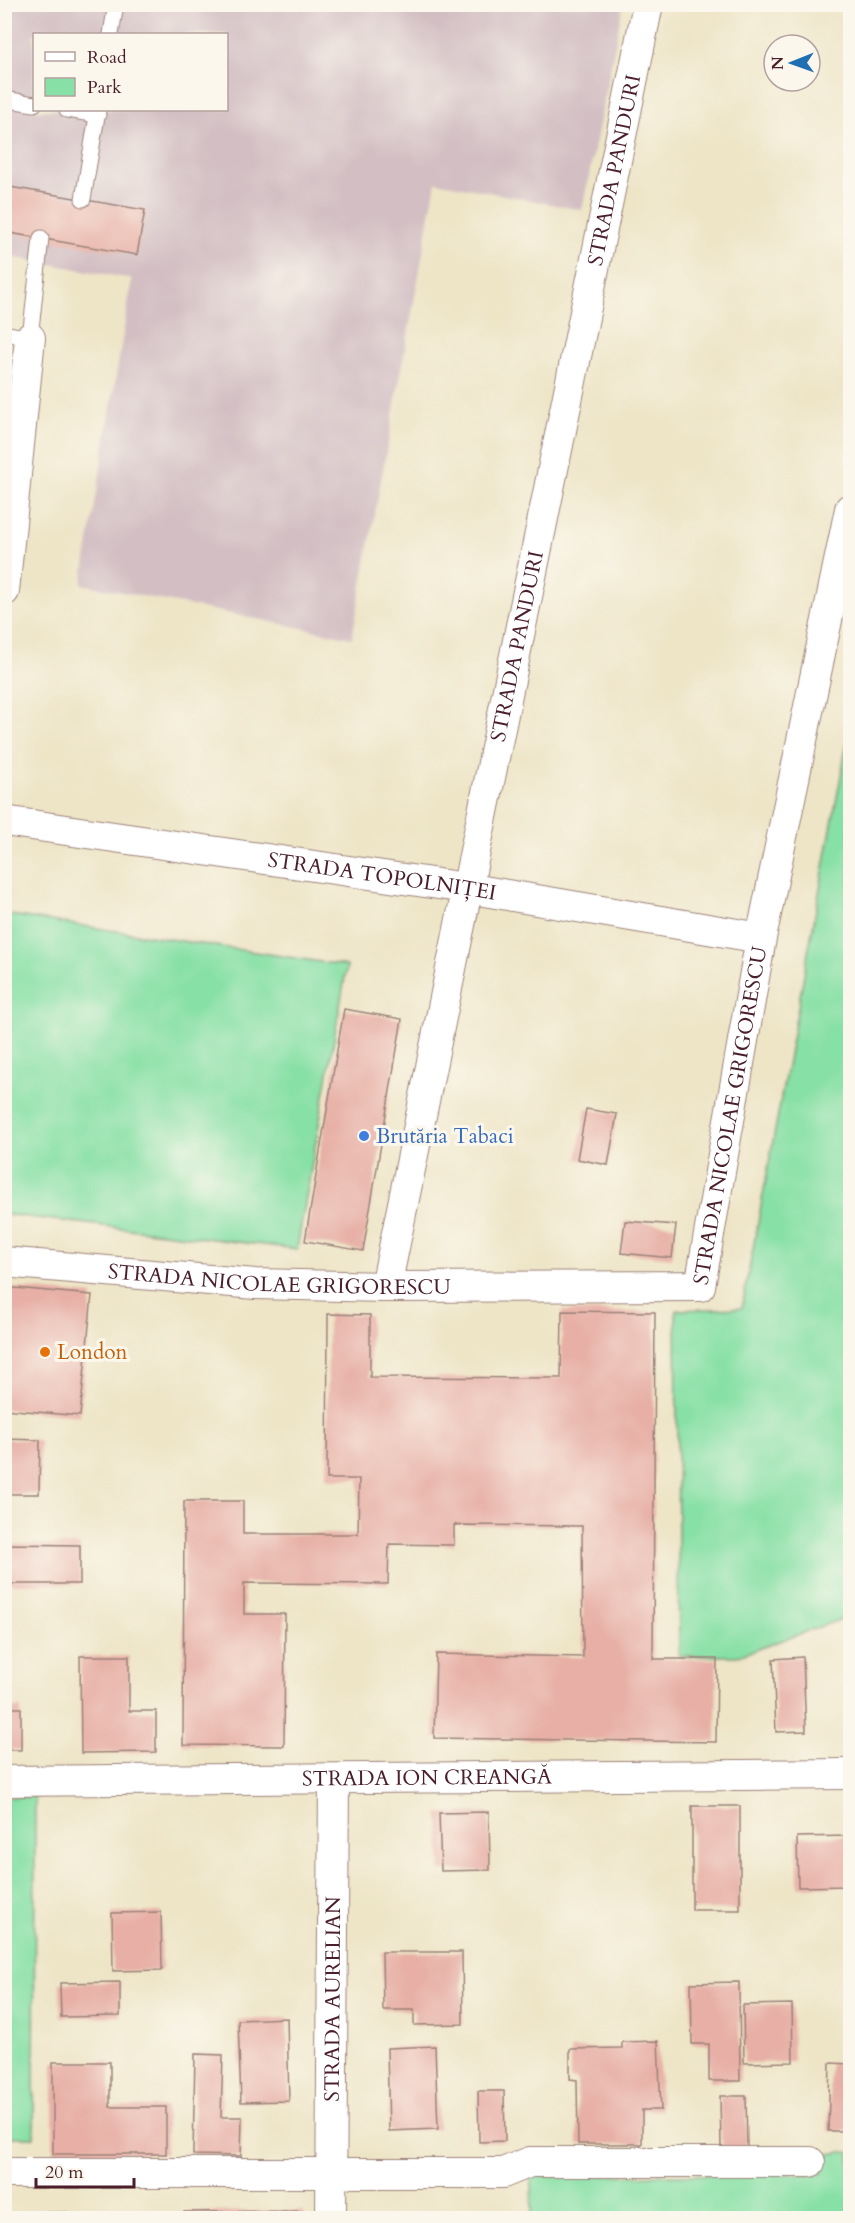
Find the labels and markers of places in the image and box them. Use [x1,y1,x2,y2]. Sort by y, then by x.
place label: Brutăria Tabaci [376,1122,514,1151]
marker: Brutăria Tabaci [357,1129,371,1143]
place label: London [57,1338,128,1367]
marker: London [38,1345,52,1359]

